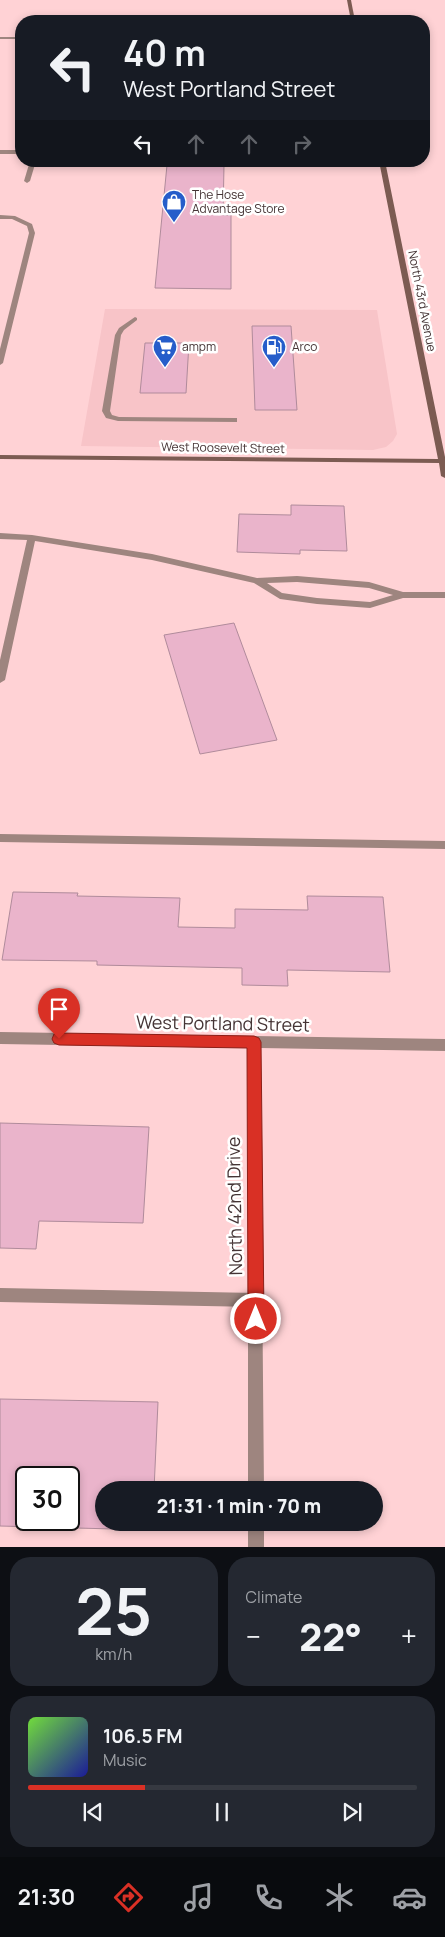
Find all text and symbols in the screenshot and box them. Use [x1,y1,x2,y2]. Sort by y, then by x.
text: 40 m [123,29,206,77]
icon: left [40,35,105,100]
text: West Portland Street [123,74,335,104]
icon: left [129,130,157,158]
icon: ahead [182,130,210,158]
icon: ahead [235,130,263,158]
icon: right [288,130,316,158]
place label: The Hose Advantage Store [192,186,285,217]
shop icon: The Hose Advantage Store [161,189,187,223]
street label: North 43rd Avenue [404,249,441,353]
supermarket icon: ampm [152,334,178,368]
fuel station icon: Arco [261,334,287,368]
place label: ampm [182,338,216,355]
place label: Arco [292,338,317,355]
street label: West Roosevelt Street [161,438,285,457]
pin [38,988,80,1039]
icon: arrive [45,995,73,1023]
street label: West Portland Street [136,1009,310,1037]
street label: North 42nd Drive [221,1136,247,1276]
position arrow [229,1292,281,1344]
speed limit sign: 30 [15,1466,80,1531]
text: 21:31 · 1 min · 70 m [157,1493,321,1519]
text: 25 [75,1566,152,1655]
text: Climate [246,1586,302,1608]
text: 22° [299,1610,362,1662]
text: − [246,1617,261,1655]
text: + [401,1617,417,1655]
text: km/h [95,1643,132,1665]
text: 106.5 FM [103,1723,183,1749]
text: Music [103,1749,147,1771]
icon: previous [79,1798,107,1826]
icon: pause [208,1798,236,1826]
icon: next [338,1798,366,1826]
icon: directions [111,1880,146,1915]
icon: music [181,1880,216,1915]
icon: phone [251,1880,286,1915]
icon: climate [322,1880,357,1915]
icon: car [392,1880,427,1915]
text: 21:30 [18,1882,75,1912]

